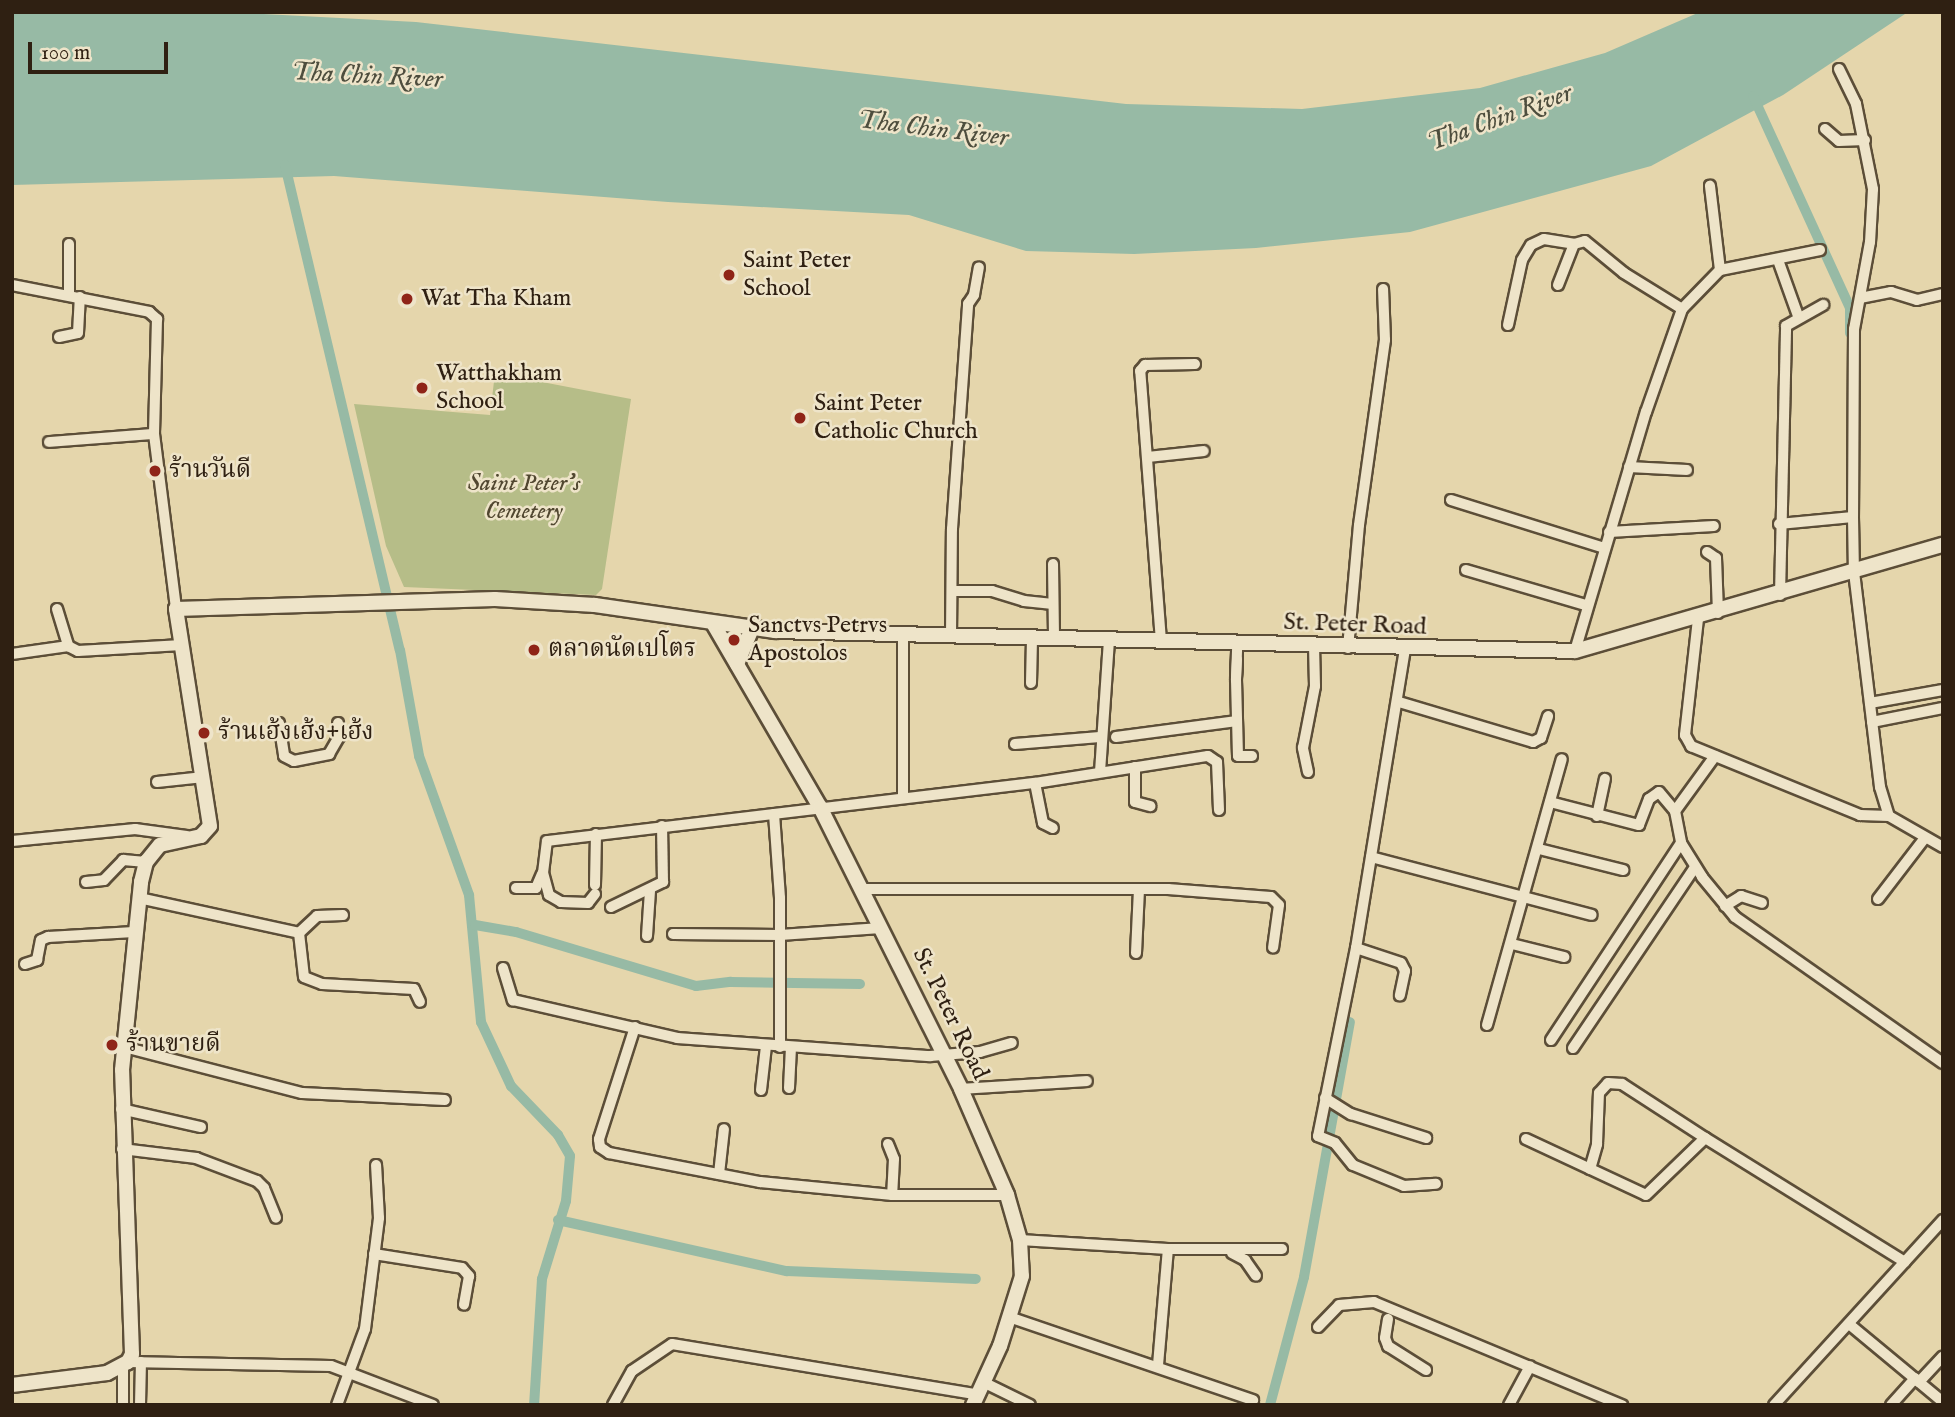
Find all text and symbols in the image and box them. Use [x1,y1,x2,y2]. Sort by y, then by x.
scale bar [32,28,172,72]
text: 100 m [41,40,90,67]
water label: Tha Chin River [291,56,443,96]
water label: Tha Chin River [1424,77,1576,159]
water label: Tha Chin River [856,104,1010,154]
place label: Saint Peter School [743,247,851,303]
marker: Saint Peter School [721,267,737,283]
place label: Wat Tha Kham [421,285,571,313]
marker: Wat Tha Kham [399,291,415,307]
place label: Watthakham School [436,360,562,416]
marker: Watthakham School [414,380,430,396]
place label: Saint Peter Catholic Church [814,390,978,446]
marker: Saint Peter Catholic Church [792,410,808,426]
place label: ร้านวันดี [169,457,251,485]
marker: ร้านวันดี [147,463,163,479]
park label: Saint Peter's Cemetery [468,470,580,526]
street label: St. Peter Road [1283,608,1427,642]
place label: Sanctvs Petrvs Apostolos [748,612,887,668]
marker: Sanctvs Petrvs Apostolos [726,632,742,648]
place label: ตลาดนัดเปโตร [548,636,696,664]
marker: ตลาดนัดเปโตร [526,642,542,658]
place label: ร้านเฮ้งเฮ้ง+เฮ้ง [218,719,374,747]
marker: ร้านเฮ้งเฮ้ง+เฮ้ง [196,725,212,741]
street label: St. Peter Road [906,943,994,1085]
place label: ร้านขายดี [126,1031,221,1059]
marker: ร้านขายดี [104,1037,120,1053]

